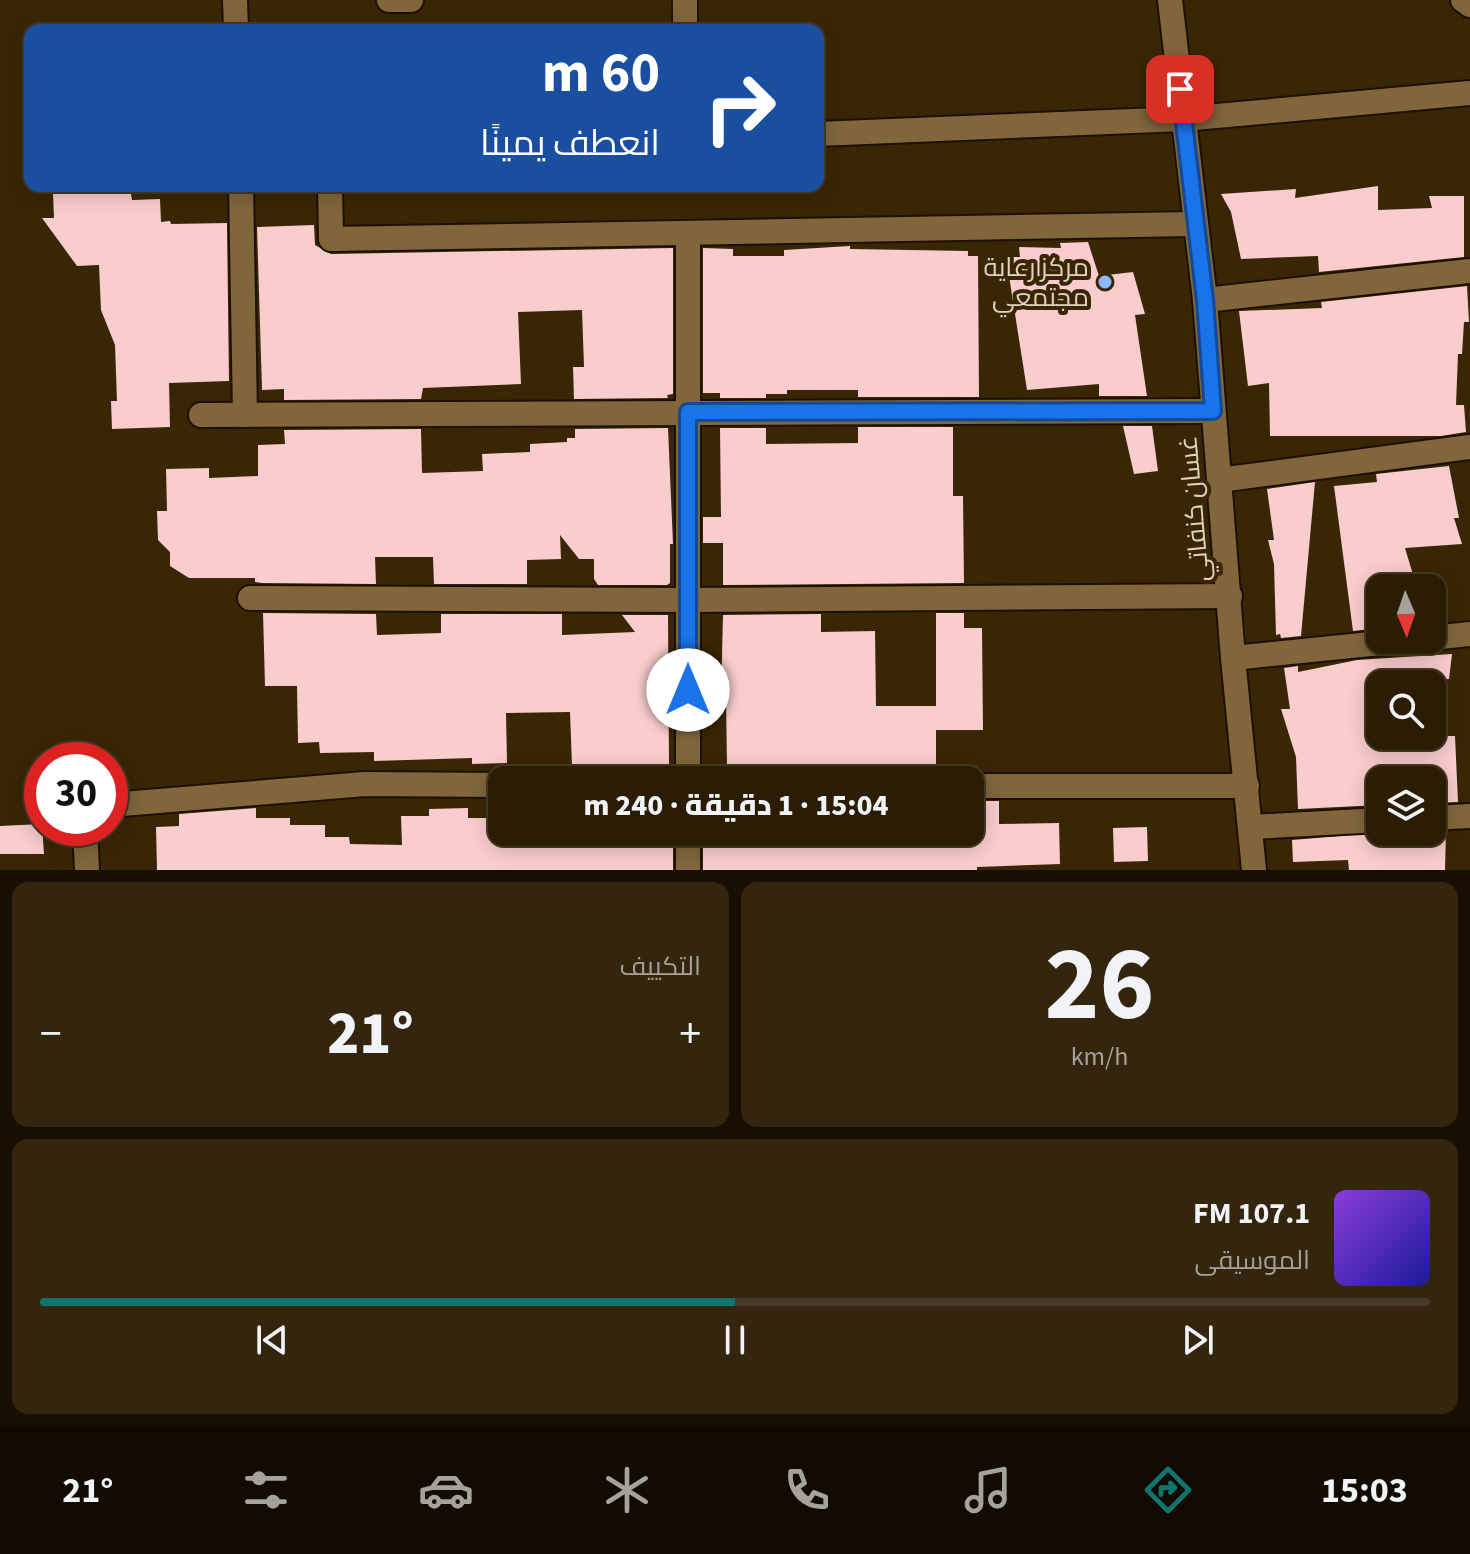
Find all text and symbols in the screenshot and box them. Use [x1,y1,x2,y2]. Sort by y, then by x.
text: 60 m [542,34,660,113]
pin [1146,55,1214,123]
icon: right [688,56,792,160]
icon: arrive [1158,67,1202,111]
text: انعطف يمينًا [480,118,660,169]
place label: مركز رعاية مجتمعي [983,249,1089,318]
marker: مركز رعاية مجتمعي [1096,273,1114,291]
street label: غسان كنفاتي [1169,434,1221,583]
north arrow [1366,574,1446,654]
map controls [1366,574,1446,846]
position arrow [646,648,730,732]
button: search [1366,670,1446,750]
speed limit sign: 30 [24,742,128,846]
button: layers [1366,766,1446,846]
text: 15:04 · 1 دقيقة · 240 m [583,784,889,827]
text: 26 [1045,912,1154,1060]
text: التكييف [619,948,701,985]
text: 21° [327,992,414,1077]
text: − [40,1003,62,1066]
text: + [679,1003,701,1066]
text: km/h [1071,1038,1128,1075]
text: 107.1 FM [1193,1192,1310,1235]
text: الموسيقى [1195,1242,1310,1279]
icon: previous [250,1318,294,1362]
icon: pause [713,1318,757,1362]
icon: next [1176,1318,1220,1362]
icon: filters [238,1462,294,1518]
icon: car [418,1462,474,1518]
icon: climate [599,1462,655,1518]
icon: phone [779,1462,835,1518]
icon: music [960,1462,1016,1518]
icon: directions [1140,1462,1196,1518]
text: 21° [62,1465,113,1516]
text: 15:03 [1321,1465,1408,1516]

